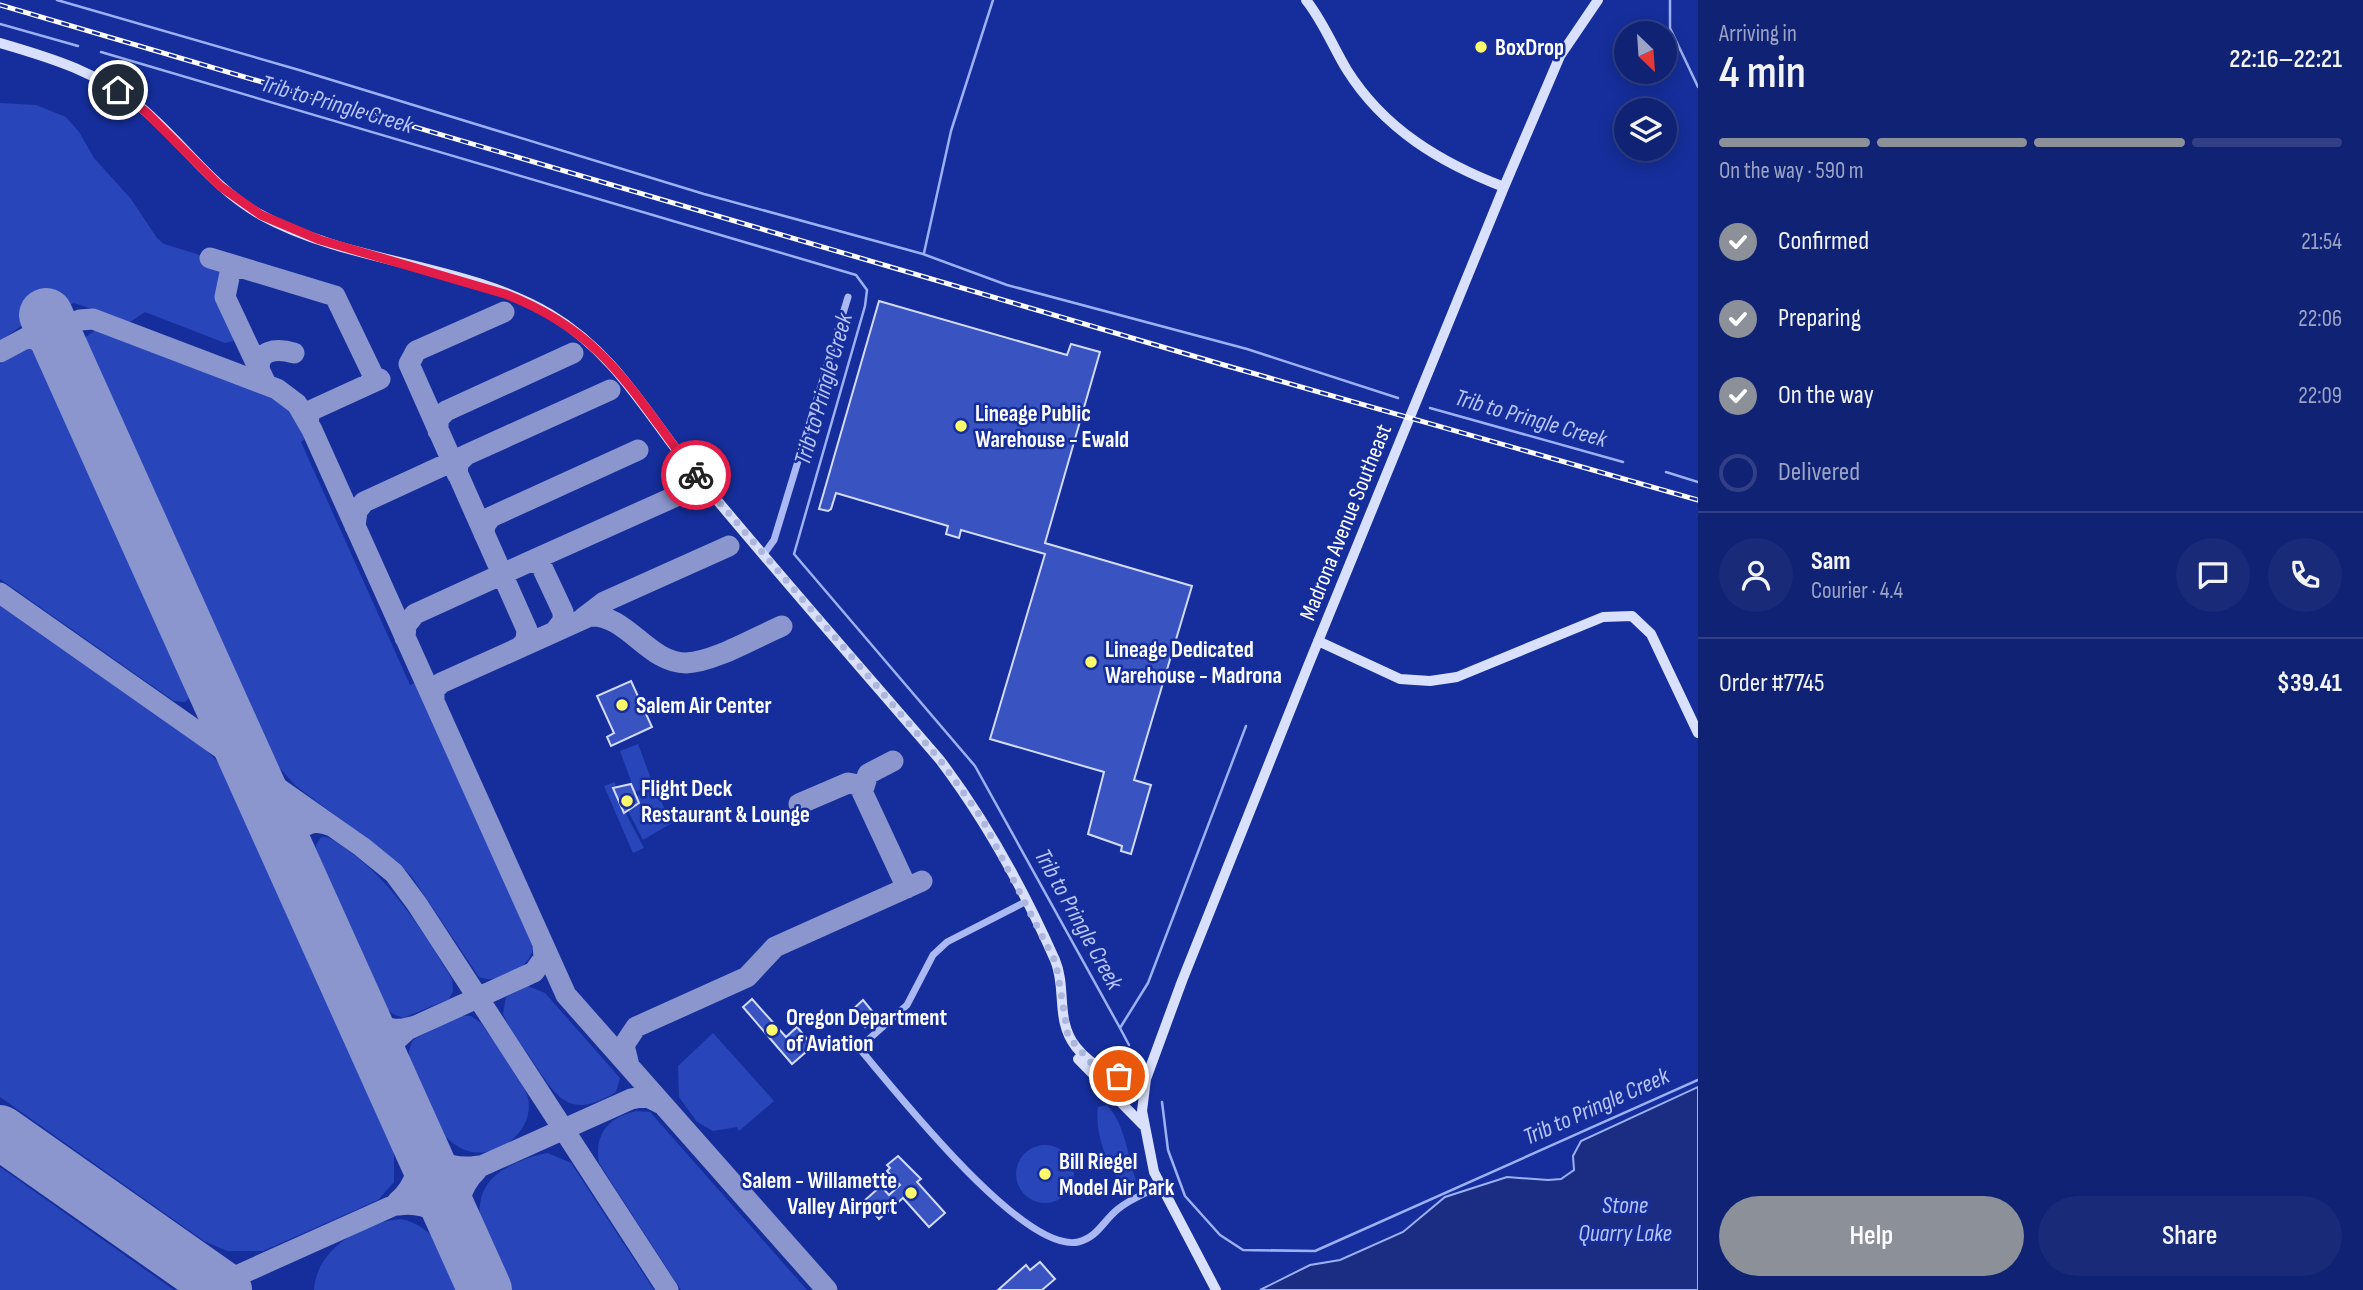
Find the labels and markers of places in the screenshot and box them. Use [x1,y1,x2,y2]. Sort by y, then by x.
place label: BoxDrop [1495,34,1564,62]
marker: BoxDrop [1473,39,1489,55]
pin [88,60,148,120]
place label: Lineage Public Warehouse - Ewald [975,400,1129,454]
marker: Lineage Public Warehouse - Ewald [953,418,969,434]
place label: Lineage Dedicated Warehouse - Madrona [1105,636,1282,690]
marker: Lineage Dedicated Warehouse - Madrona [1083,654,1099,670]
place label: Salem Air Center [636,692,772,720]
marker: Salem Air Center [614,697,630,713]
place label: Flight Deck Restaurant & Lounge [641,775,810,829]
marker: Flight Deck Restaurant & Lounge [619,793,635,809]
place label: Oregon Department of Aviation [786,1004,948,1058]
marker: Oregon Department of Aviation [764,1022,780,1038]
pin [1089,1046,1149,1106]
place label: Bill Riegel Model Air Park [1059,1148,1175,1202]
marker: Bill Riegel Model Air Park [1037,1166,1053,1182]
place label: Salem - Willamette Valley Airport [742,1167,897,1221]
marker: Salem - Willamette Valley Airport [903,1185,919,1201]

